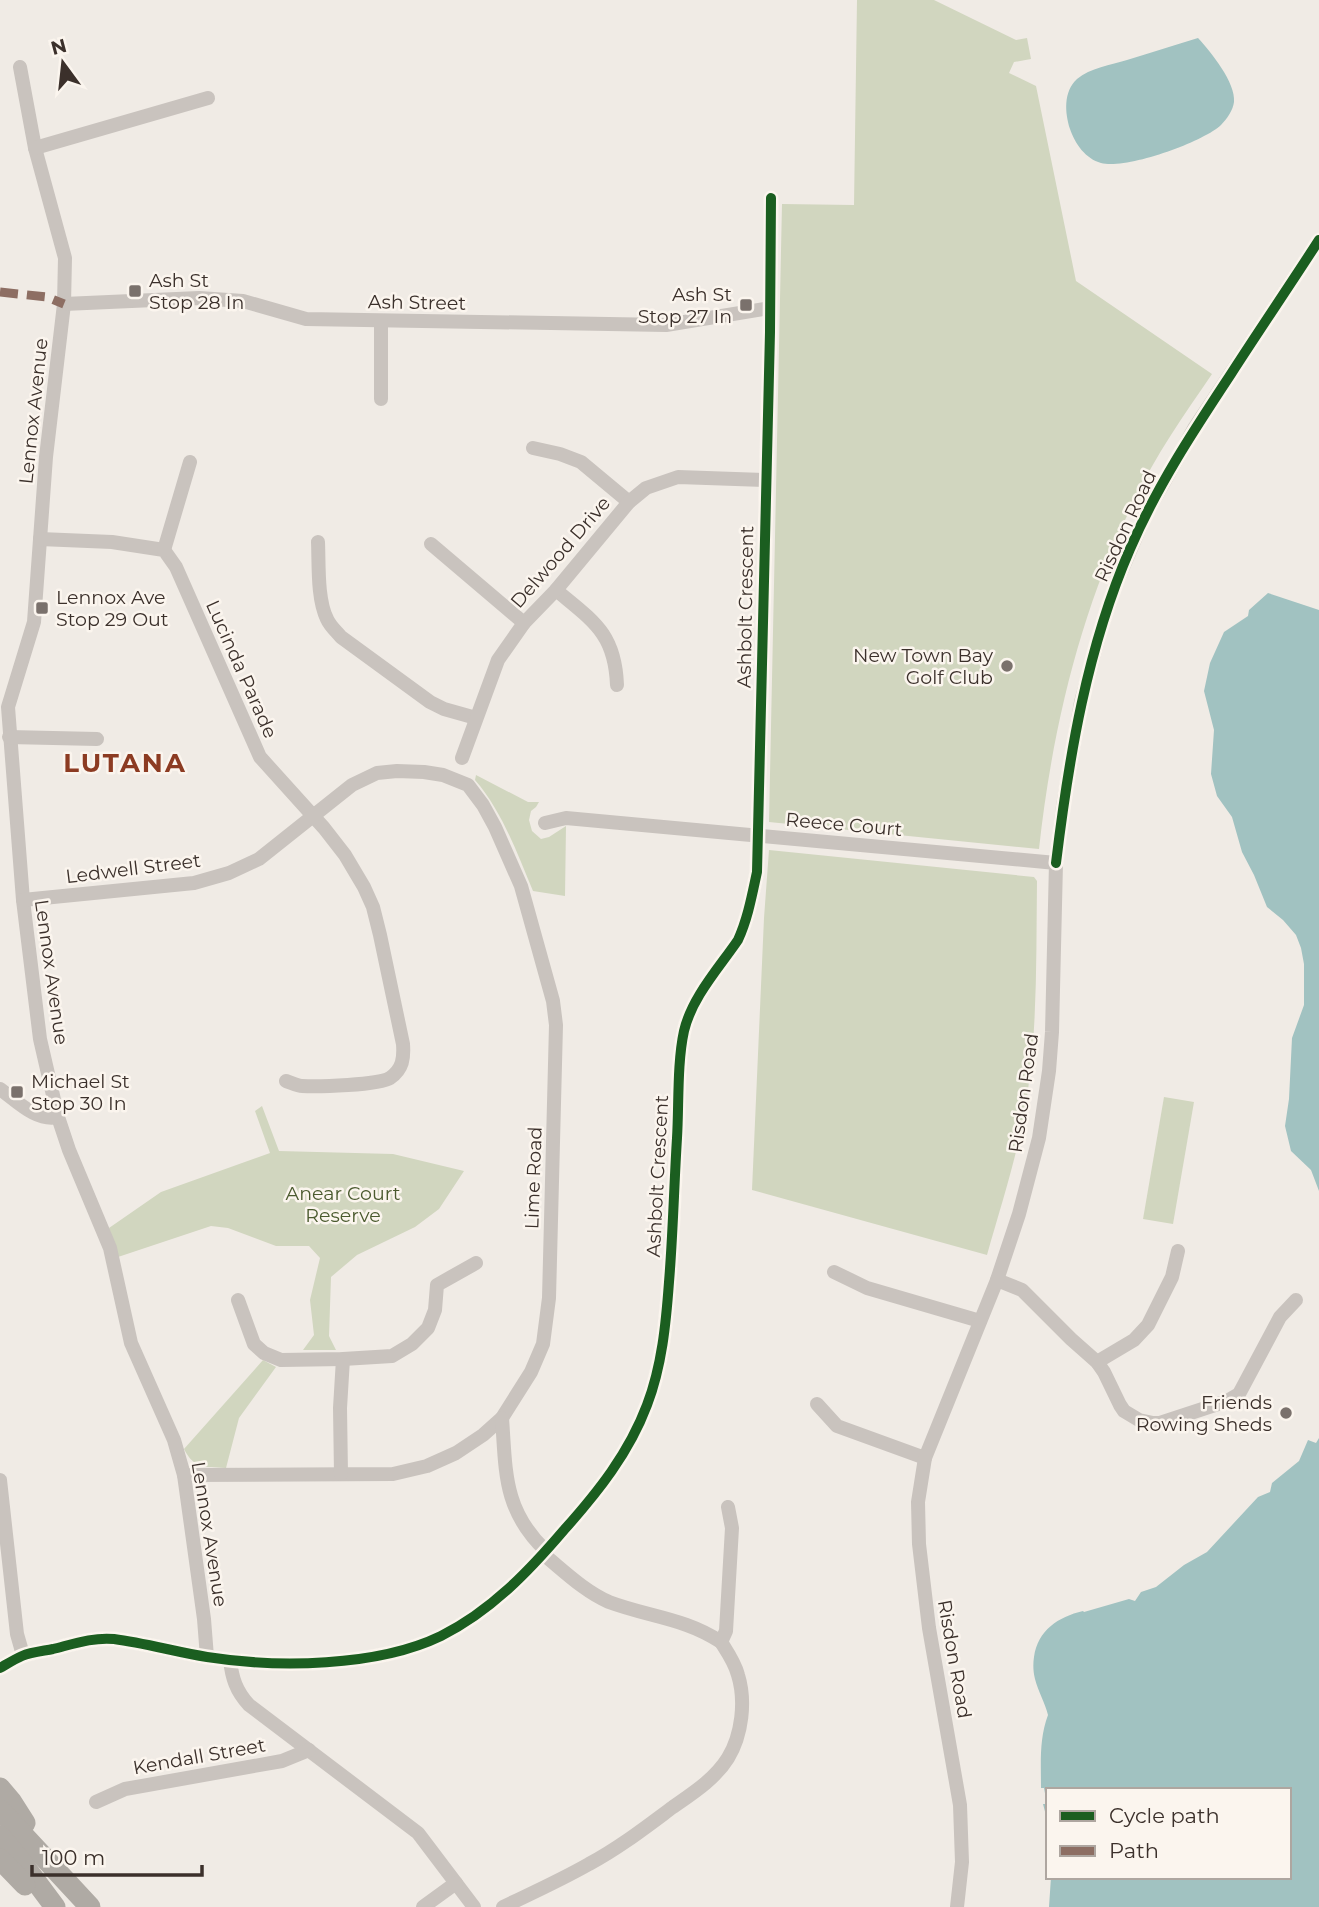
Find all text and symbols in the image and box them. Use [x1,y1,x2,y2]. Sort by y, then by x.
north arrow [28,28,98,98]
text: N [48,34,69,60]
place label: Ash St Stop 28 In [149,269,244,314]
marker: Ash St Stop 28 In [127,283,143,299]
place label: Ash St Stop 27 In [638,283,732,328]
street label: Ash Street [368,290,466,315]
marker: Ash St Stop 27 In [738,297,754,313]
street label: Lennox Avenue [14,337,53,485]
street label: Risdon Road [1090,467,1161,586]
street label: Delwood Drive [506,492,615,613]
street label: Ashbolt Crescent [733,525,758,688]
place label: Lennox Ave Stop 29 Out [56,586,169,631]
street label: Lucinda Parade [201,597,282,742]
marker: Lennox Ave Stop 29 Out [34,600,50,616]
place label: New Town Bay Golf Club [853,644,994,689]
marker: New Town Bay Golf Club [999,658,1015,674]
district label: LUTANA [63,747,187,779]
street label: Reece Court [785,808,904,841]
street label: Ledwell Street [64,849,202,888]
street label: Lennox Avenue [30,898,73,1046]
street label: Risdon Road [1004,1032,1043,1154]
place label: Michael St Stop 30 In [31,1070,130,1115]
marker: Michael St Stop 30 In [9,1084,25,1100]
street label: Ashbolt Crescent [642,1094,673,1258]
street label: Lime Road [520,1126,547,1230]
park label: Anear Court Reserve [286,1182,401,1227]
place label: Friends Rowing Sheds [1136,1391,1272,1436]
marker: Friends Rowing Sheds [1278,1405,1294,1421]
street label: Lennox Avenue [187,1460,232,1608]
street label: Risdon Road [933,1598,976,1720]
street label: Kendall Street [131,1733,267,1779]
legend [1046,1788,1291,1879]
text: Cycle path [1109,1803,1220,1828]
scale bar [32,1834,201,1878]
text: Path [1109,1838,1159,1863]
text: 100 m [42,1845,105,1870]

